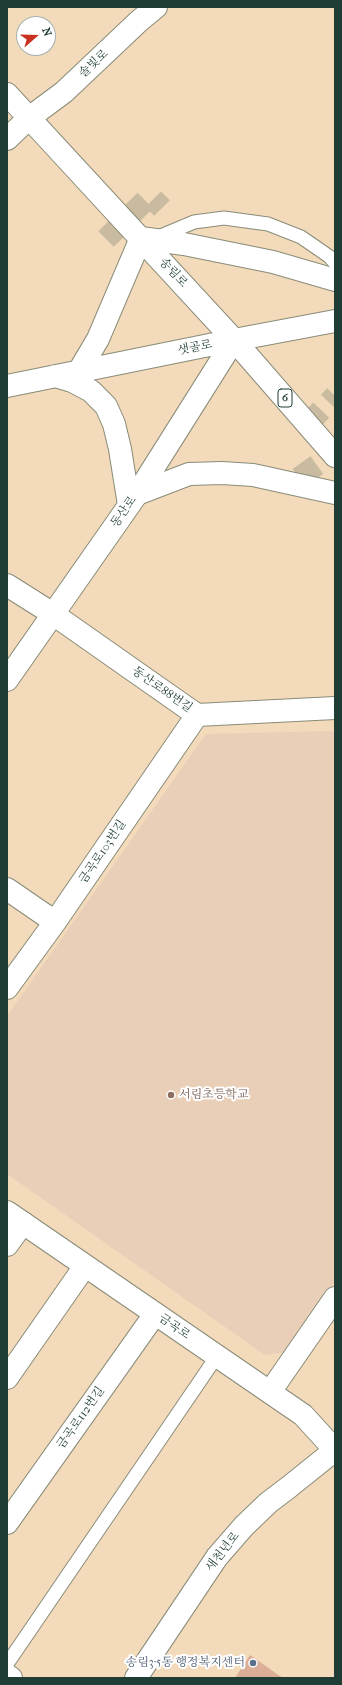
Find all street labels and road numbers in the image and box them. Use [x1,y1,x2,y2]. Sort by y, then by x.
street label: 솔빛로 [76,47,112,81]
street label: 송림로 [156,255,190,291]
street label: 샛골로 [177,338,213,358]
road number: 6 [278,389,292,407]
street label: 동산로 [108,494,140,530]
street label: 동산로88번길 [129,664,195,716]
street label: 금곡로103번길 [76,817,130,887]
street label: 금곡로 [156,1311,192,1343]
street label: 금곡로112번길 [54,1384,108,1452]
street label: 새천년로 [203,1529,243,1575]

